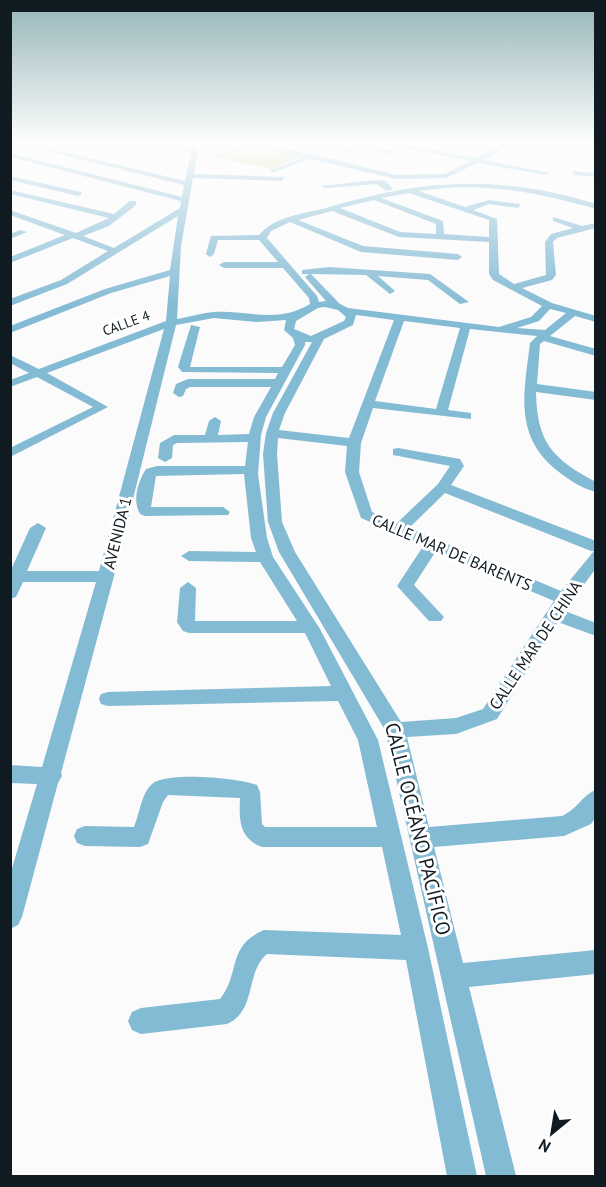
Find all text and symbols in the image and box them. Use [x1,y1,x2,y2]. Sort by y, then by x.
street label: CALLE 4 [100,306,153,340]
street label: AVENIDA 1 [98,495,136,571]
street label: CALLE MAR DE BARENTS [369,509,535,595]
street label: CALLE MAR DE CHINA [484,576,586,713]
street label: CALLE OCÉANO PACÍFICO [379,720,457,938]
north arrow [522,1103,582,1163]
text: N [535,1135,554,1157]

